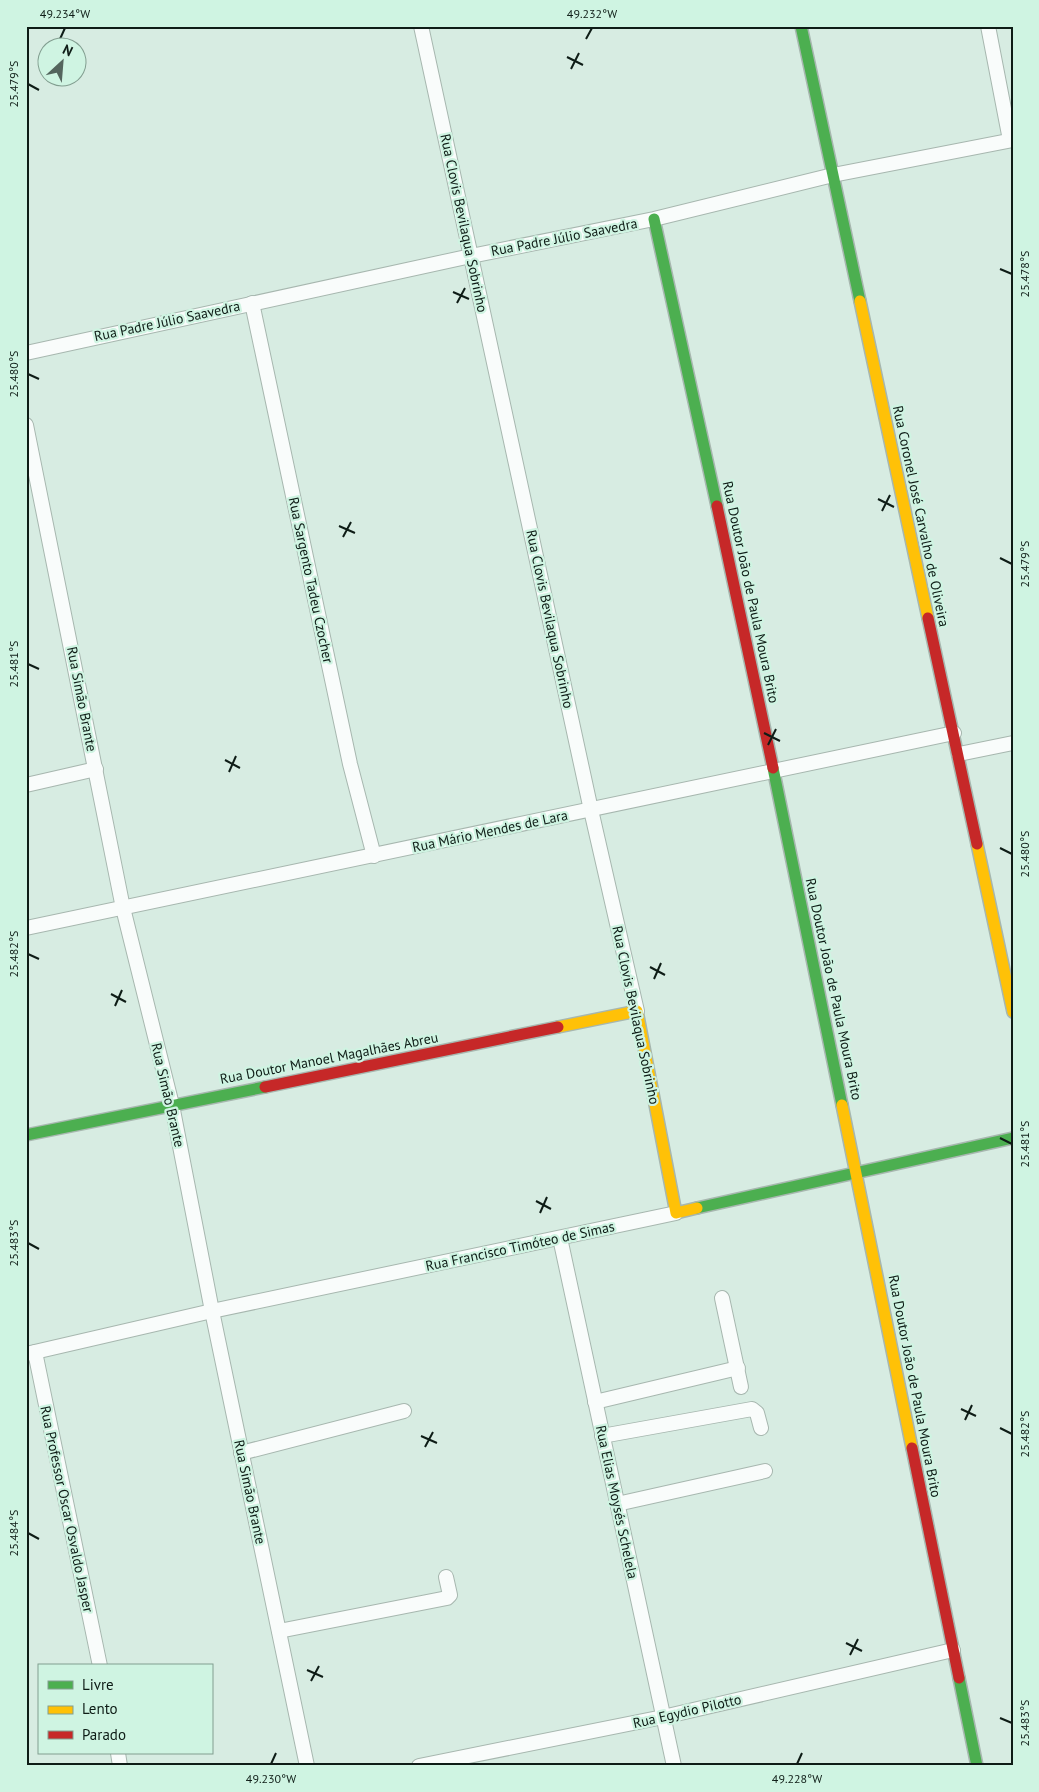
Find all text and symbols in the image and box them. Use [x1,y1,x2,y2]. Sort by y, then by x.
text: 49.234°W [40,6,90,21]
text: 49.232°W [567,6,617,21]
north arrow [38,38,88,88]
text: N [60,40,76,60]
text: 25.479°S [6,61,21,107]
street label: Rua Clovis Bevilaqua Sobrinho [436,132,492,314]
street label: Rua Padre Júlio Saavedra [489,214,639,260]
text: 25.478°S [1017,251,1032,297]
street label: Rua Padre Júlio Saavedra [92,297,242,345]
text: 25.480°S [6,351,21,397]
street label: Rua Coronel José Carvalho de Oliveira [889,404,953,628]
street label: Rua Doutor João de Paula Moura Brito [719,479,783,705]
street label: Rua Sargento Tadeu Czocher [285,495,337,665]
street label: Rua Clovis Bevilaqua Sobrinho [522,528,578,710]
text: 25.479°S [1017,541,1032,587]
text: 25.481°S [6,641,21,687]
street label: Rua Simão Brante [63,645,101,753]
street label: Rua Mário Mendes de Lara [411,806,569,856]
text: 25.480°S [1017,831,1032,877]
street label: Rua Doutor João de Paula Moura Brito [802,876,866,1102]
street label: Rua Clovis Bevilaqua Sobrinho [608,924,664,1106]
text: 25.482°S [6,931,21,977]
street label: Rua Doutor Manoel Magalhães Abreu [218,1028,440,1088]
street label: Rua Simão Brante [147,1041,189,1149]
text: 25.481°S [1017,1121,1032,1167]
street label: Rua Francisco Timóteo de Simas [424,1217,616,1275]
text: 25.483°S [6,1220,21,1266]
street label: Rua Doutor João de Paula Moura Brito [885,1273,945,1499]
street label: Rua Professor Oscar Osvaldo Jasper [36,1404,98,1614]
text: 25.482°S [1017,1411,1032,1457]
street label: Rua Elias Moysés Schelela [592,1424,642,1581]
street label: Rua Simão Brante [230,1438,270,1546]
text: 25.484°S [6,1510,21,1556]
legend [38,1664,212,1754]
text: Livre [82,1675,114,1694]
street label: Rua Egydio Pilotto [631,1690,743,1732]
text: Lento [82,1699,118,1718]
text: 25.483°S [1017,1700,1032,1746]
text: Parado [82,1725,126,1744]
text: 49.230°W [246,1771,296,1786]
text: 49.228°W [772,1771,822,1786]

